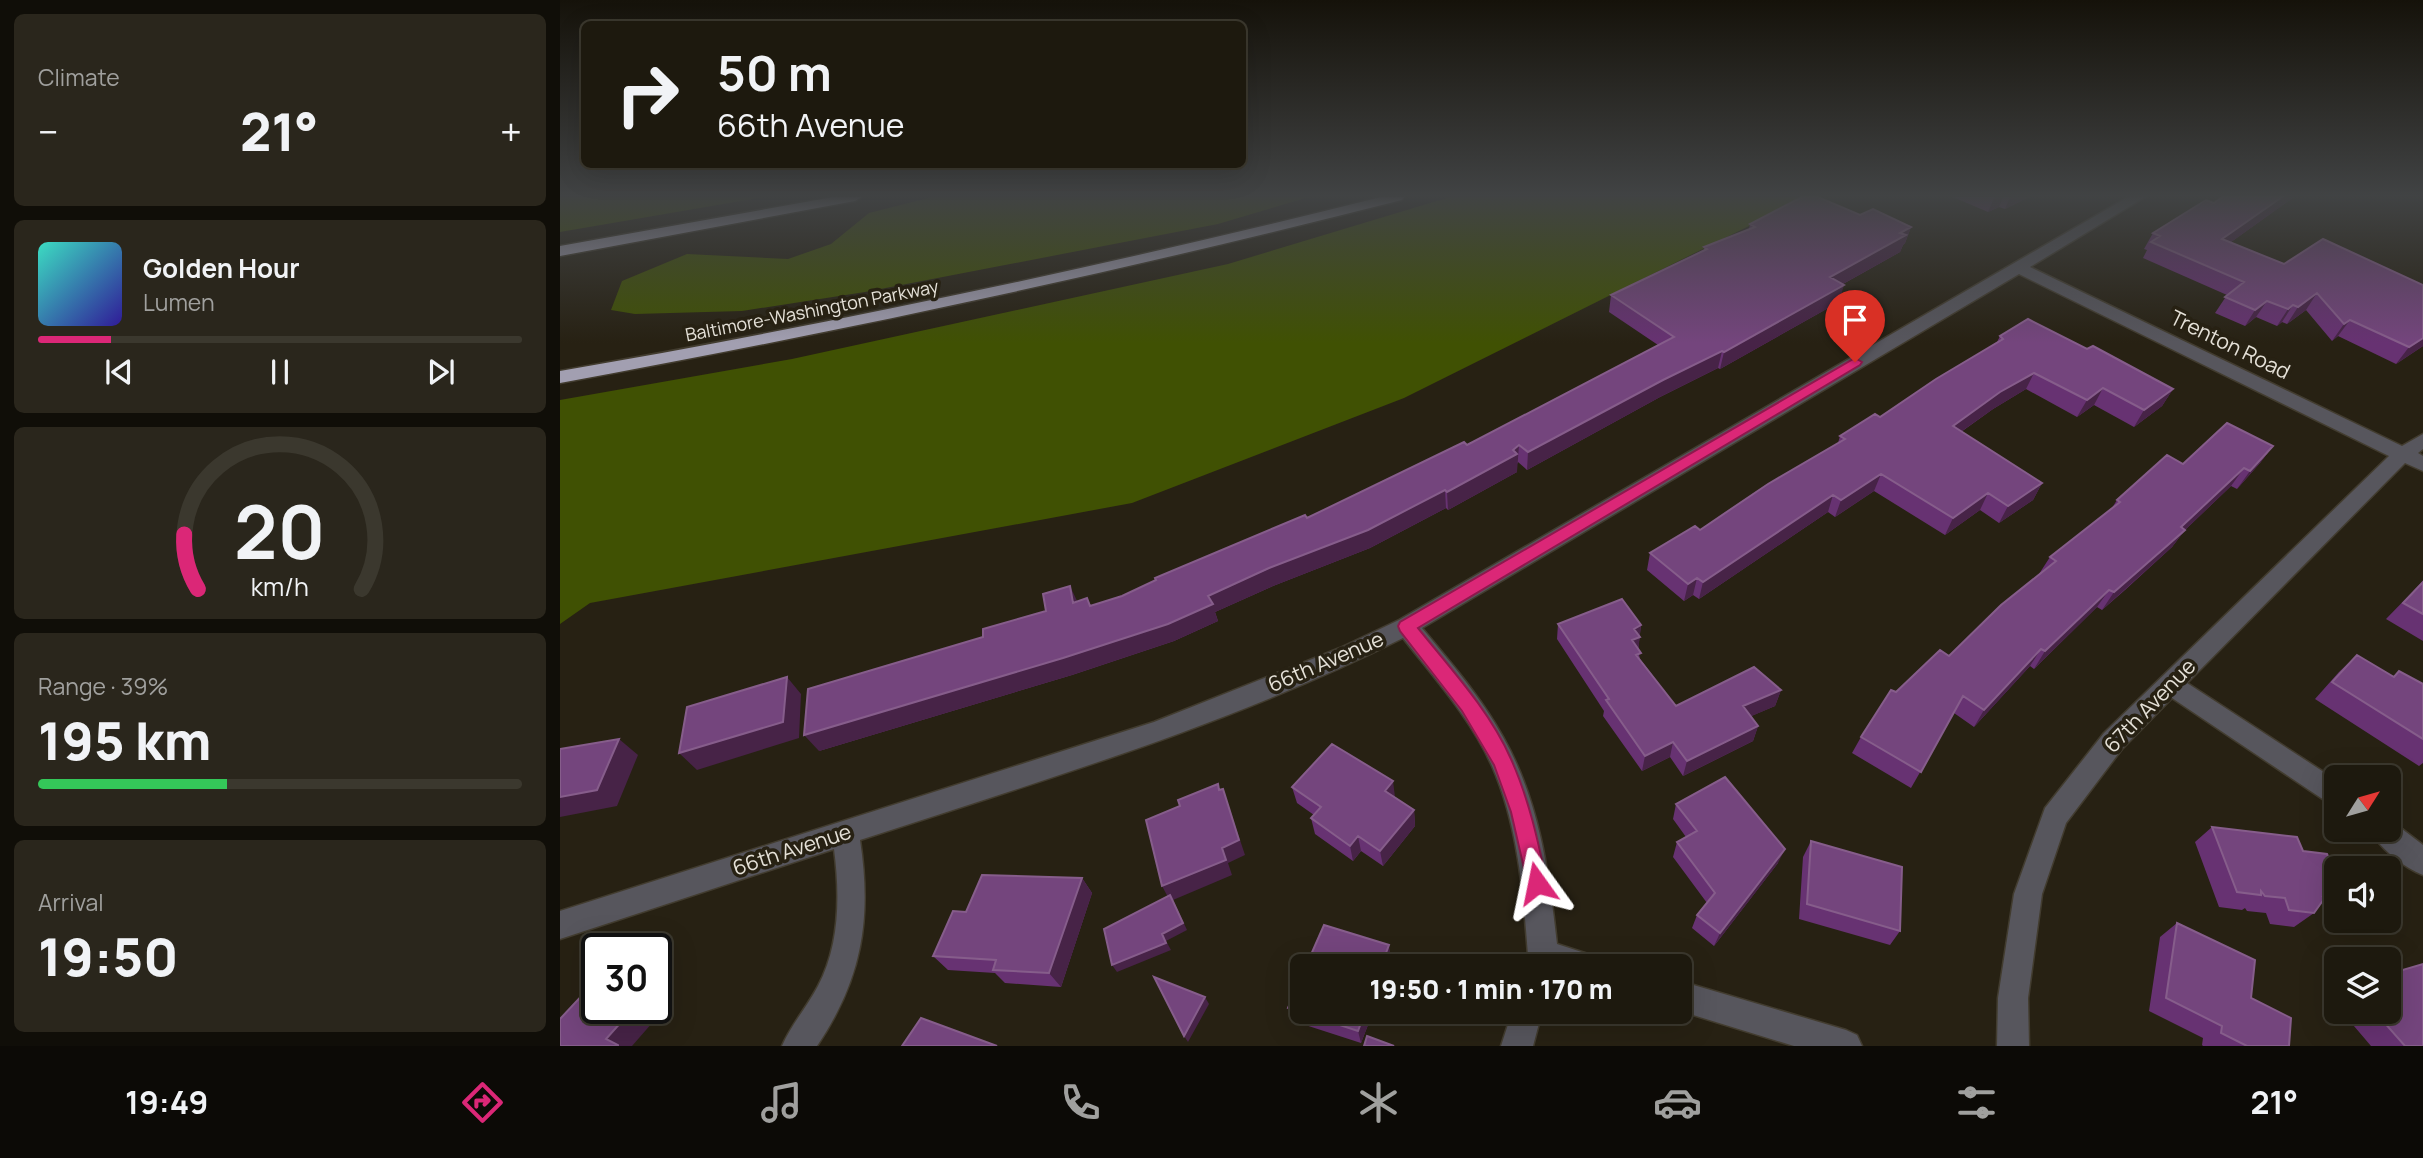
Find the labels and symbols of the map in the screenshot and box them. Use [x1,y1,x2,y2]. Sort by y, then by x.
street label: Baltimore-Washington Parkway [683,274,941,346]
pin [1825,290,1885,362]
street label: Trenton Road [2166,303,2295,385]
street label: 66th Avenue [1264,624,1388,698]
street label: 67th Avenue [2097,652,2201,758]
north arrow [2324,765,2401,842]
street label: 66th Avenue [729,817,855,881]
position arrow [1500,846,1574,920]
speed limit sign: 30 [581,933,672,1024]

